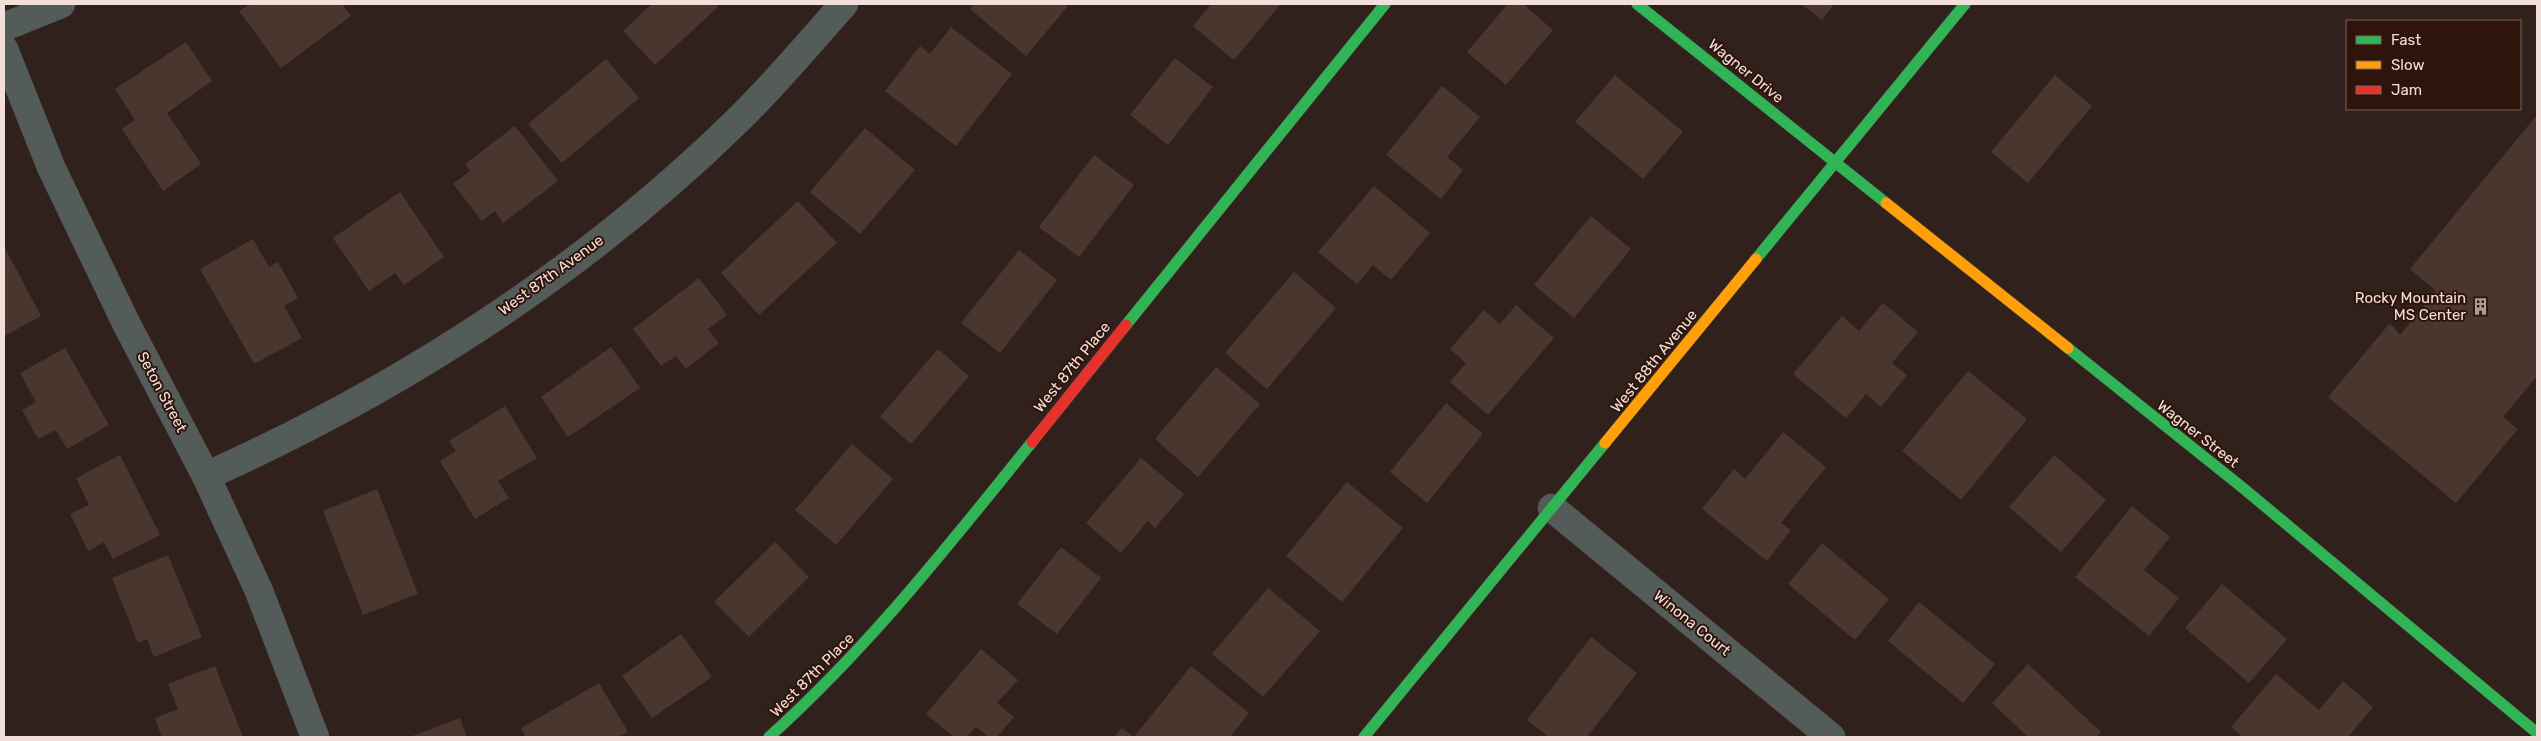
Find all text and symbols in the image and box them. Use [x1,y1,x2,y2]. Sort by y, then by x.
legend [2346,20,2521,110]
text: Fast [2391,31,2421,49]
street label: Wagner Drive [1705,35,1787,107]
text: Slow [2391,56,2424,74]
text: Jam [2391,81,2422,99]
street label: West 87th Avenue [495,231,607,319]
place label: Rocky Mountain MS Center [2355,289,2466,324]
building icon: Rocky Mountain MS Center [2470,297,2490,317]
street label: West 88th Avenue [1607,306,1701,416]
street label: West 87th Place [1030,318,1114,416]
street label: Seton Street [133,349,191,435]
street label: Wagner Street [2154,396,2243,472]
street label: Winona Court [1650,587,1734,660]
street label: West 87th Place [766,629,858,721]

